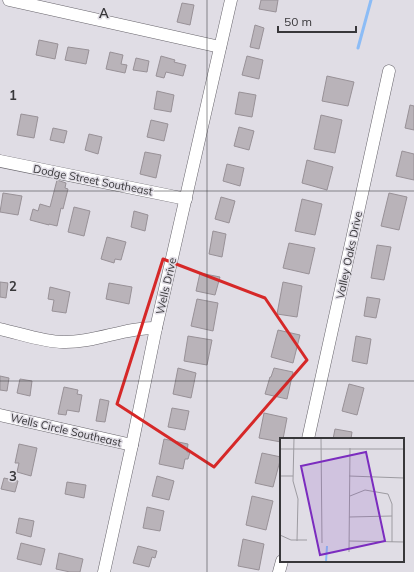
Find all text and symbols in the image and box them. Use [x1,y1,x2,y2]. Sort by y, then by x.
text: A [99,5,109,21]
scale bar [278,8,356,34]
text: 50 m [284,14,312,29]
text: 1 [9,87,17,103]
street label: Dodge Street Southeast [32,162,154,198]
street label: Valley Oaks Drive [333,210,365,300]
street label: Wells Drive [153,256,179,316]
text: 2 [9,278,17,294]
street label: Wells Circle Southeast [9,410,123,450]
inset map [280,438,404,562]
text: 3 [9,468,17,484]

